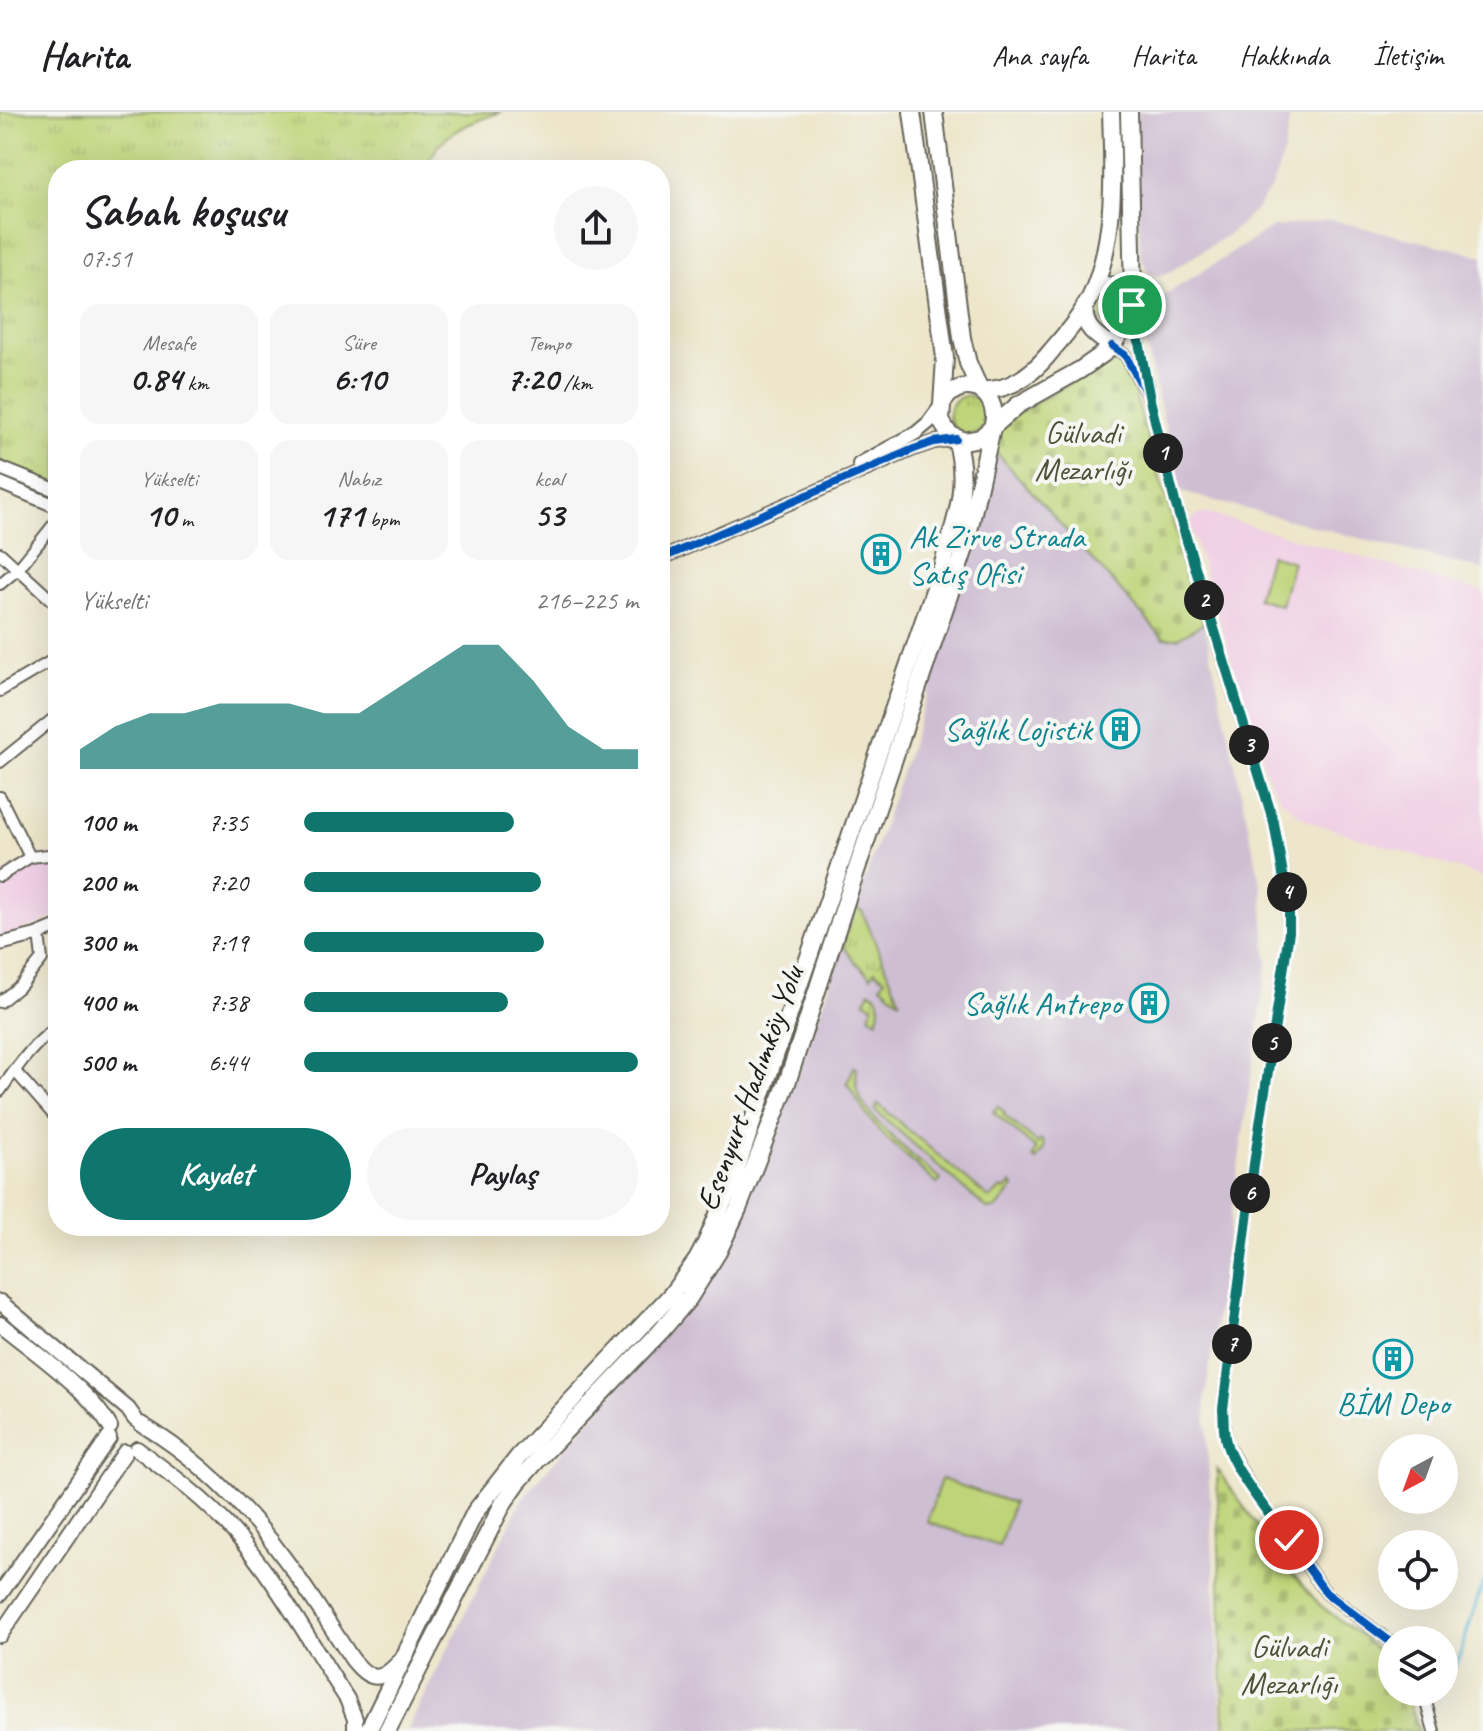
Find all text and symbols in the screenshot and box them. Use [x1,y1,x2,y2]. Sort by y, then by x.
text: Harita [40,32,128,79]
text: Ana sayfa [992,38,1087,73]
text: Harita [1131,38,1195,73]
text: Hakkında [1239,38,1329,73]
text: İletişim [1373,38,1443,73]
text: Sabah koşusu [80,184,285,239]
button: share [554,186,638,270]
text: 07:51 [80,242,132,275]
pin [1098,271,1166,339]
icon: arrive [1110,283,1154,327]
text: Mesafe [143,329,195,357]
text: Süre [342,329,376,357]
text: Tempo [527,329,571,357]
text: 0.84 [129,357,182,400]
text: 6:10 [332,357,386,400]
text: 7:20 [506,357,558,400]
text: km [182,369,209,397]
text: /km [558,369,592,397]
park label: Gülvadi Mezarlığı [1035,412,1133,490]
pin: 1 [1143,433,1183,473]
text: 1 [1158,439,1168,467]
text: Yükselti [140,465,198,493]
text: Nabız [337,465,381,493]
text: kcal [534,465,564,493]
text: 10 [145,493,175,536]
text: 171 [318,493,364,536]
text: 53 [534,493,564,536]
text: m [175,505,193,533]
text: bpm [364,505,400,533]
place label: Ak Zirve Strada Satış Ofisi [909,516,1087,594]
building icon: Ak Zirve Strada Satış Ofisi [860,533,902,575]
pin: 2 [1184,580,1224,620]
text: Yükselti [80,584,147,617]
text: 216–225 m [535,584,638,617]
text: 2 [1199,586,1209,614]
building icon: Sağlık Lojistik [1099,708,1141,750]
place label: Sağlık Lojistik [944,709,1094,750]
pin: 3 [1229,725,1269,765]
text: 3 [1244,731,1254,759]
text: 100 m [80,806,136,839]
text: 7:35 [208,806,248,839]
text: 200 m [80,866,136,899]
text: 7:20 [208,866,248,899]
pin: 4 [1267,872,1307,912]
text: 4 [1282,878,1292,906]
text: 300 m [80,926,136,959]
text: 7:19 [208,926,248,959]
street label: Esenyurt Hadımköy Yolu [687,958,814,1216]
building icon: Sağlık Antrepo [1128,982,1170,1024]
place label: Sağlık Antrepo [963,983,1125,1024]
text: 400 m [80,986,136,1019]
text: 7:38 [208,986,248,1019]
pin: 5 [1252,1023,1292,1063]
text: 5 [1267,1029,1277,1057]
text: 500 m [80,1046,136,1079]
text: 6:44 [208,1046,248,1079]
button: Kaydet [80,1128,351,1220]
button: Paylaş [367,1128,638,1220]
pin: 6 [1230,1173,1270,1213]
text: 6 [1245,1179,1255,1207]
pin: 7 [1212,1324,1252,1364]
text: 7 [1227,1330,1237,1358]
building icon: BİM Depo [1372,1338,1414,1380]
place label: BİM Depo [1337,1383,1453,1424]
north arrow [1378,1434,1458,1514]
map controls [1378,1434,1458,1706]
pin [1255,1506,1323,1574]
icon: check [1267,1518,1311,1562]
button: locate [1378,1530,1458,1610]
park label: Gülvadi Mezarlıḡı [1241,1626,1339,1704]
button: layers [1378,1626,1458,1706]

